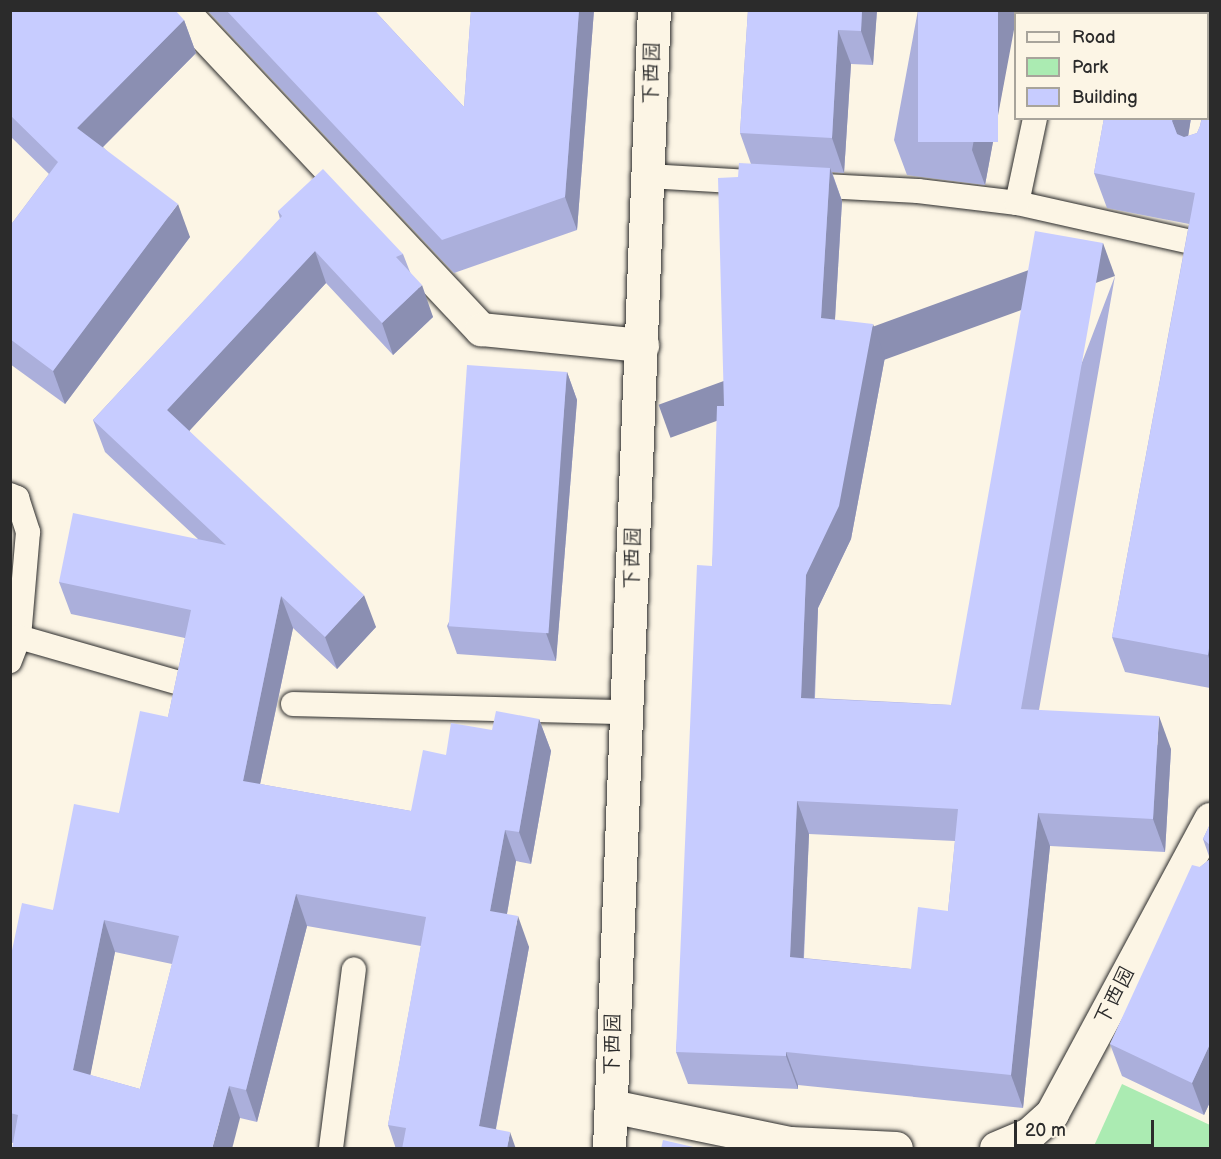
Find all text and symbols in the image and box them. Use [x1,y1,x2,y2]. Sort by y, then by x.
legend [1014,12,1209,120]
text: Road [1072,27,1116,48]
street label: 下西园 [638,41,666,105]
text: Park [1072,57,1108,78]
text: Building [1072,87,1138,108]
street label: 下西园 [619,526,647,590]
street label: 下西园 [1089,962,1141,1030]
street label: 下西园 [599,1012,627,1076]
scale bar [1017,1108,1156,1146]
text: 20 m [1025,1120,1066,1141]

